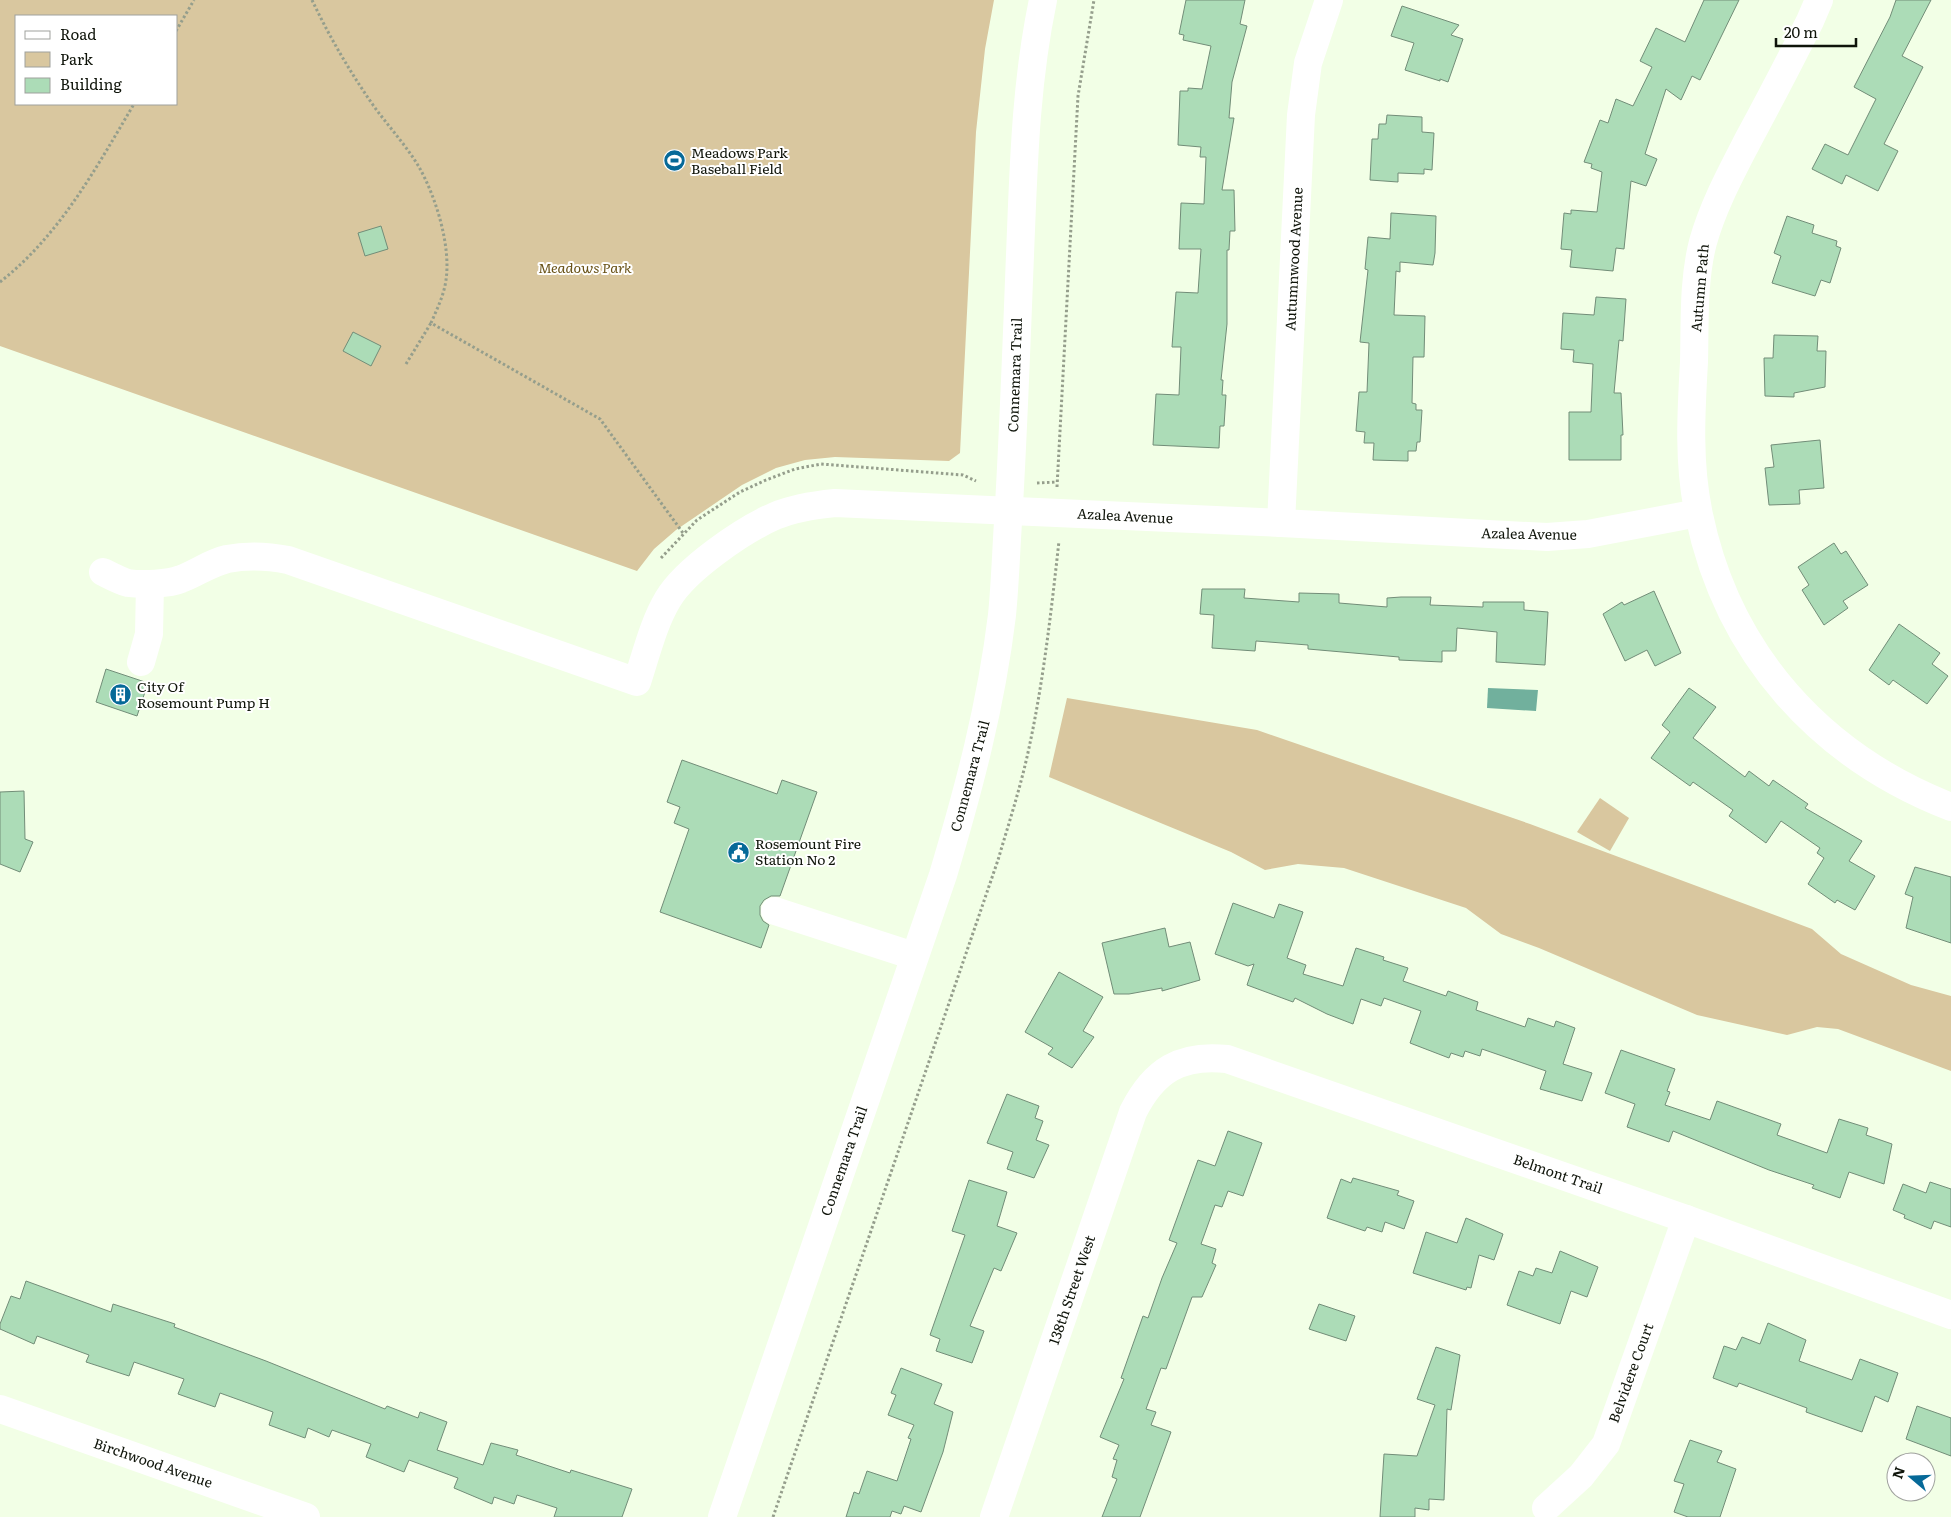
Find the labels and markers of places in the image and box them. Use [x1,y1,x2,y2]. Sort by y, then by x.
place label: Meadows Park Baseball Field [691,142,788,178]
sports icon: Meadows Park Baseball Field [663,149,687,173]
place label: City Of Rosemount Pump H [137,676,270,712]
building icon: City Of Rosemount Pump H [109,683,133,707]
place label: Rosemount Fire Station No 2 [755,833,861,869]
public building icon: Rosemount Fire Station No 2 [727,840,751,864]

